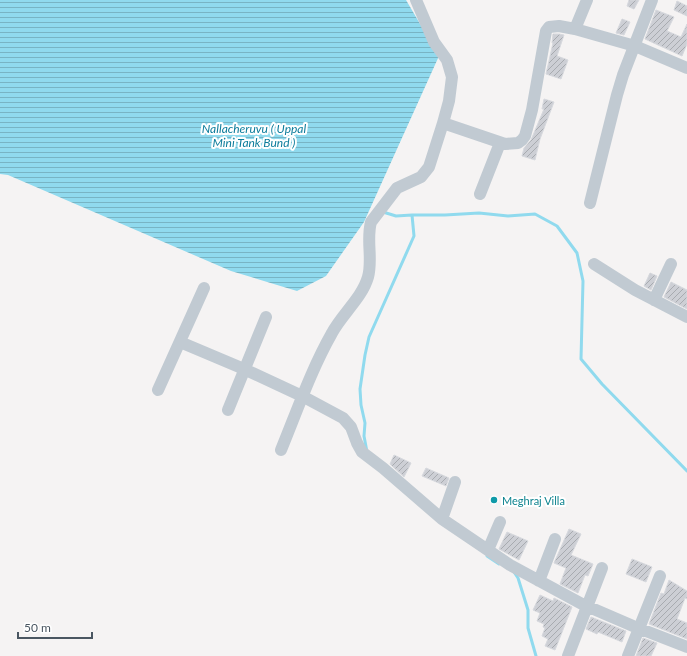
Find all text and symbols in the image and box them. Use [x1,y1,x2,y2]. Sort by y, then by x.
water label: Nallacheruvu ( Uppal Mini Tank Bund ) [202,121,306,150]
place label: Meghraj Villa [502,494,565,507]
marker: Meghraj Villa [489,495,499,505]
scale bar [18,614,92,640]
text: 50 m [24,620,51,635]

